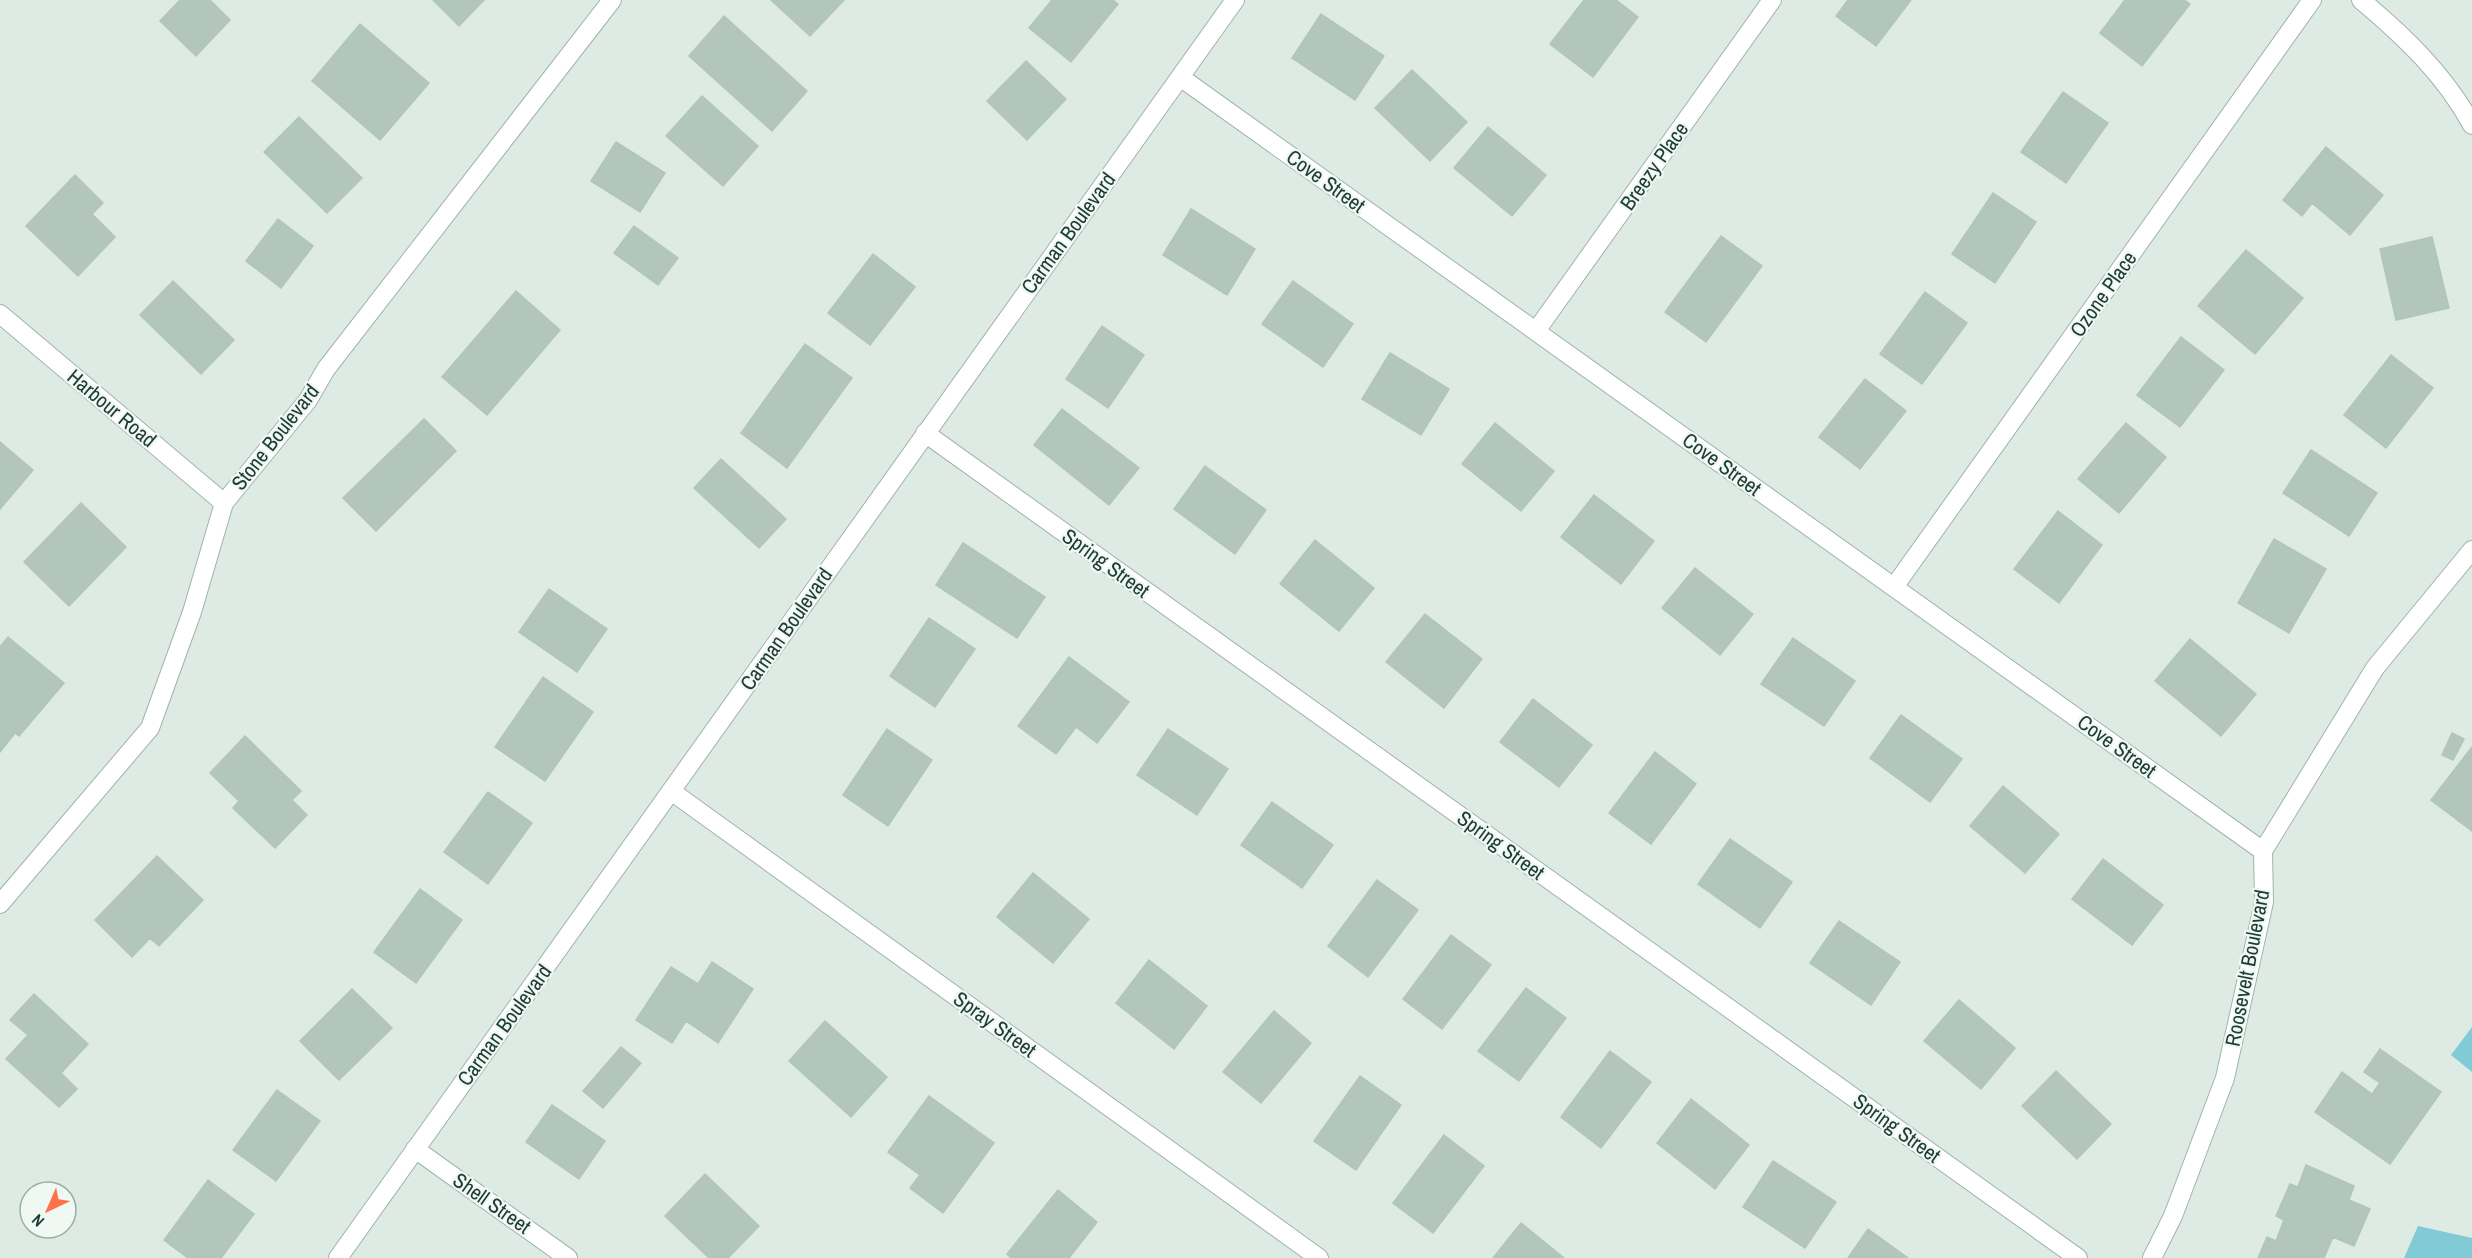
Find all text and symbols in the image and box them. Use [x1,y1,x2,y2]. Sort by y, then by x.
street label: Breezy Place [1613,116,1695,216]
street label: Cove Street [1281,143,1371,220]
street label: Carman Boulevard [1014,166,1122,300]
street label: Ozone Place [2063,245,2143,343]
street label: Harbour Road [61,362,163,454]
street label: Stone Boulevard [224,378,326,496]
street label: Cove Street [1677,426,1767,503]
street label: Spring Street [1056,521,1156,605]
street label: Carman Boulevard [733,562,839,696]
street label: Cove Street [2072,708,2162,785]
street label: Spring Street [1451,803,1551,887]
street label: Roosevelt Boulevard [2218,887,2276,1049]
street label: Carman Boulevard [450,958,558,1092]
street label: Spray Street [948,984,1042,1064]
street label: Spring Street [1847,1086,1947,1170]
street label: Shell Street [447,1166,537,1241]
north arrow [18,1180,78,1240]
text: N [27,1210,49,1232]

